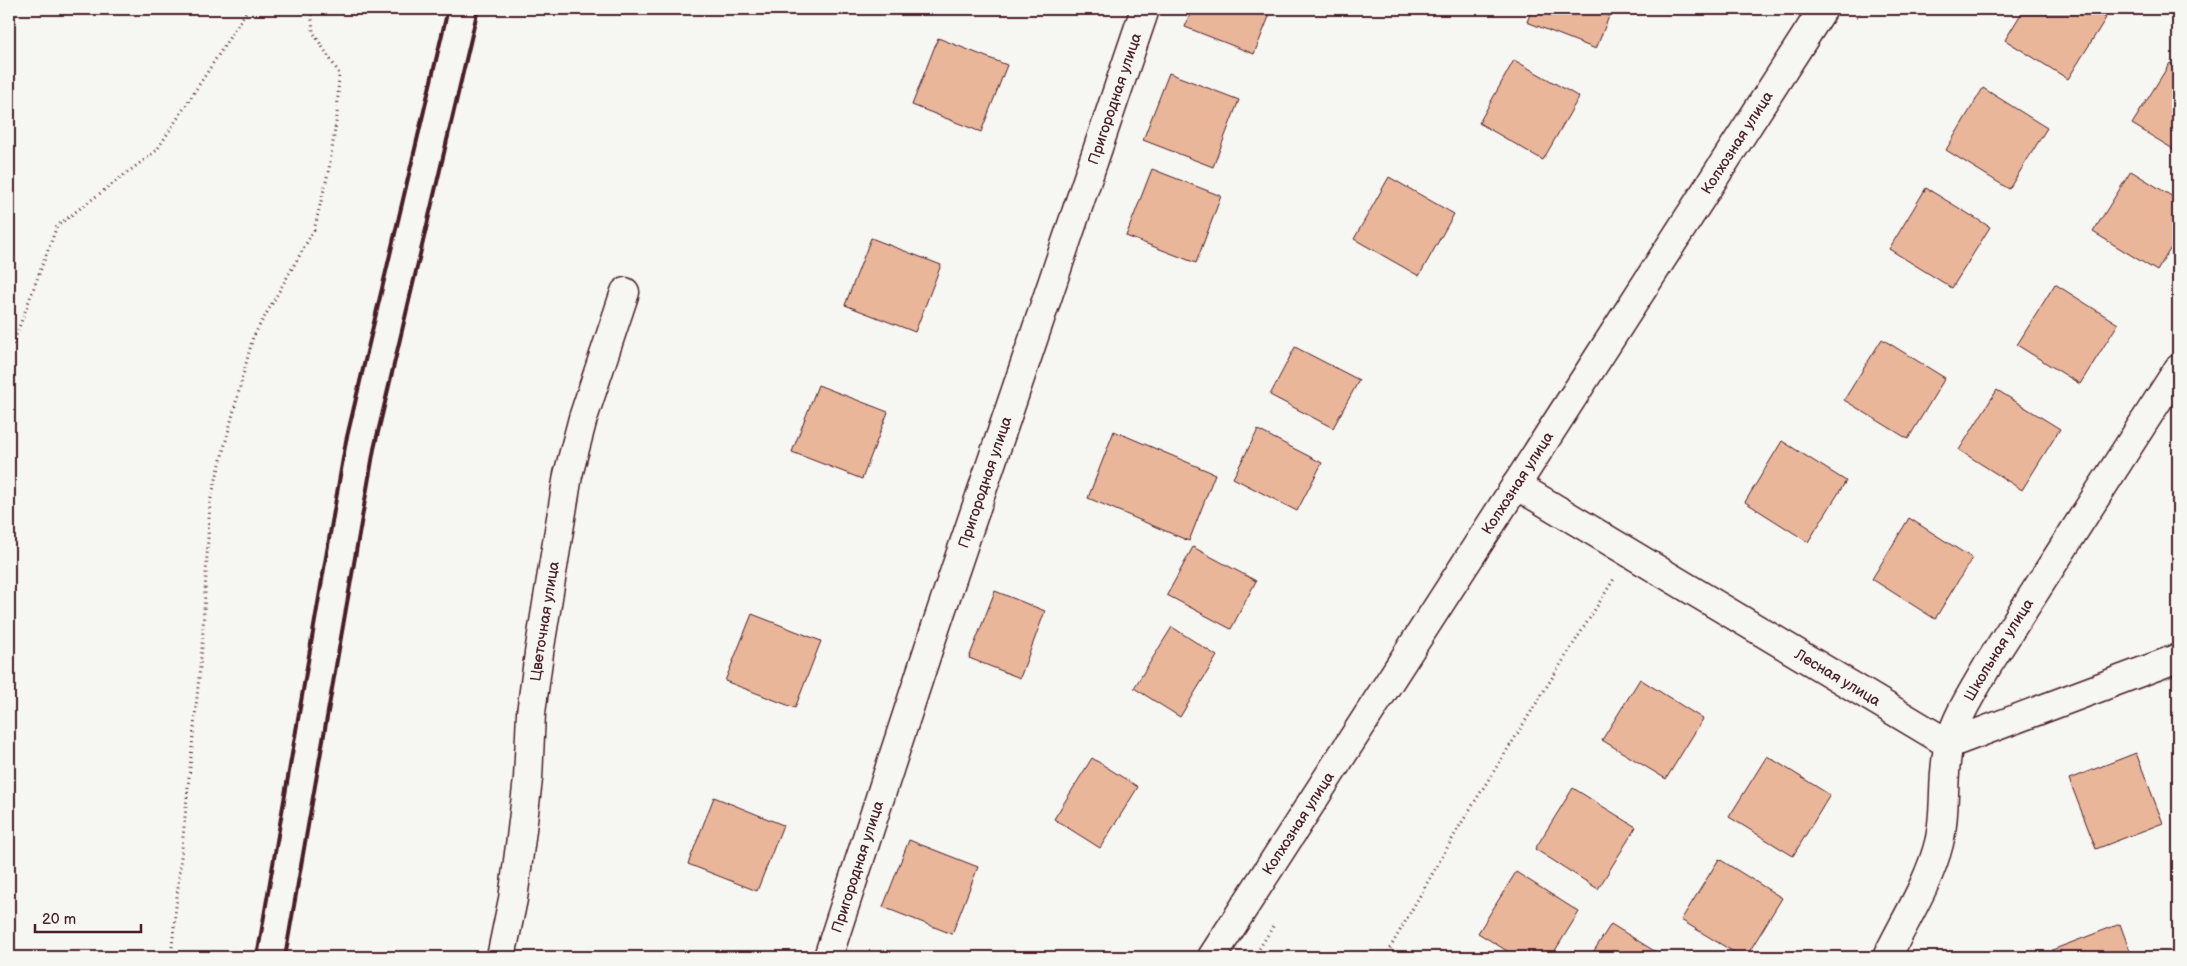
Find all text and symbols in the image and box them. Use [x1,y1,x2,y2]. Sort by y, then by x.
street label: Пригородная улица [1084,30,1146,167]
street label: Колхозная улица [1697,87,1777,198]
street label: Пригородная улица [954,414,1016,551]
street label: Колхозная улица [1477,428,1558,538]
street label: Цветочная улица [526,560,563,682]
street label: Школьная улица [1960,595,2038,704]
street label: Лесная улица [1791,644,1884,711]
street label: Колхозная улица [1258,768,1338,878]
street label: Пригородная улица [827,798,888,935]
scale bar [35,901,141,933]
text: 20 m [42,910,76,929]

